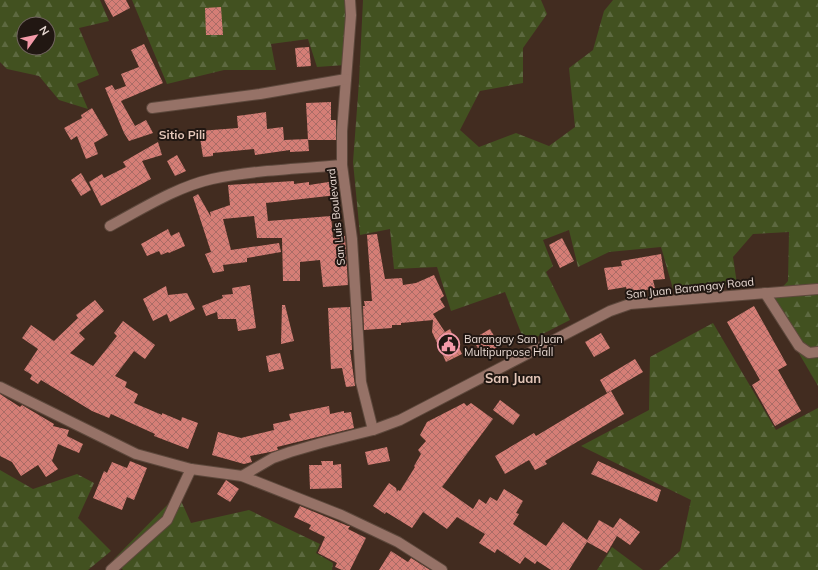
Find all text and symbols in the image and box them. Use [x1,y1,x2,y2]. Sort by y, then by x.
north arrow [16,16,56,56]
text: N [36,23,53,38]
district label: Sitio Pili [159,127,205,142]
street label: San Luis Boulevard [324,168,348,266]
street label: San Juan Barangay Road [625,274,755,302]
public building icon: Barangay San Juan Multipurpose Hall [435,332,461,358]
place label: Barangay San Juan Multipurpose Hall [464,332,563,359]
district label: San Juan [485,370,541,386]

